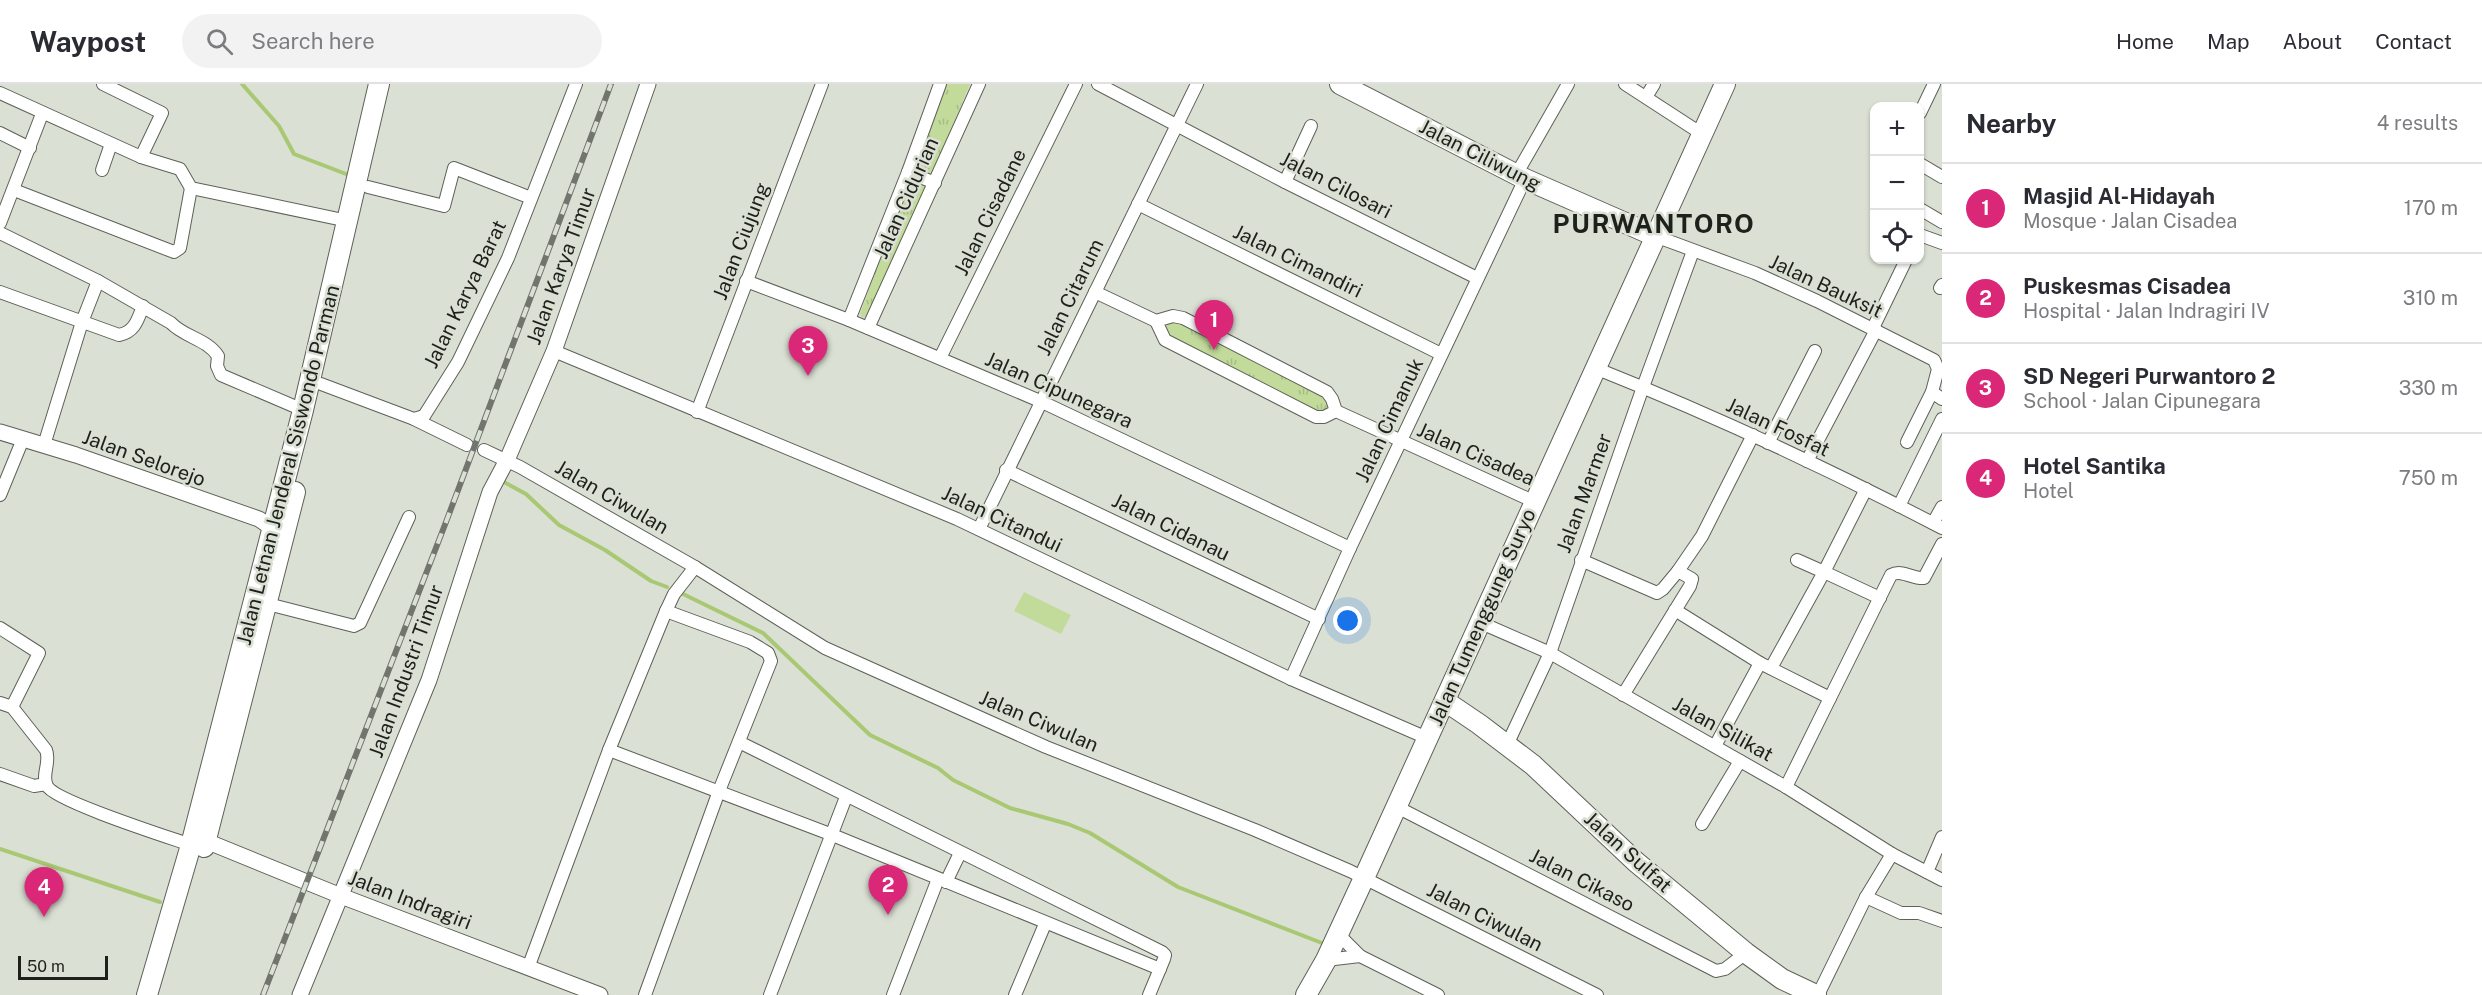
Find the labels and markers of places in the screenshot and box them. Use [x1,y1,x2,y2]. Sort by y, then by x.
pin: 1 [1194,300,1234,350]
pin: 3 [788,326,828,376]
pin: 2 [868,866,908,915]
pin: 4 [24,868,63,917]

